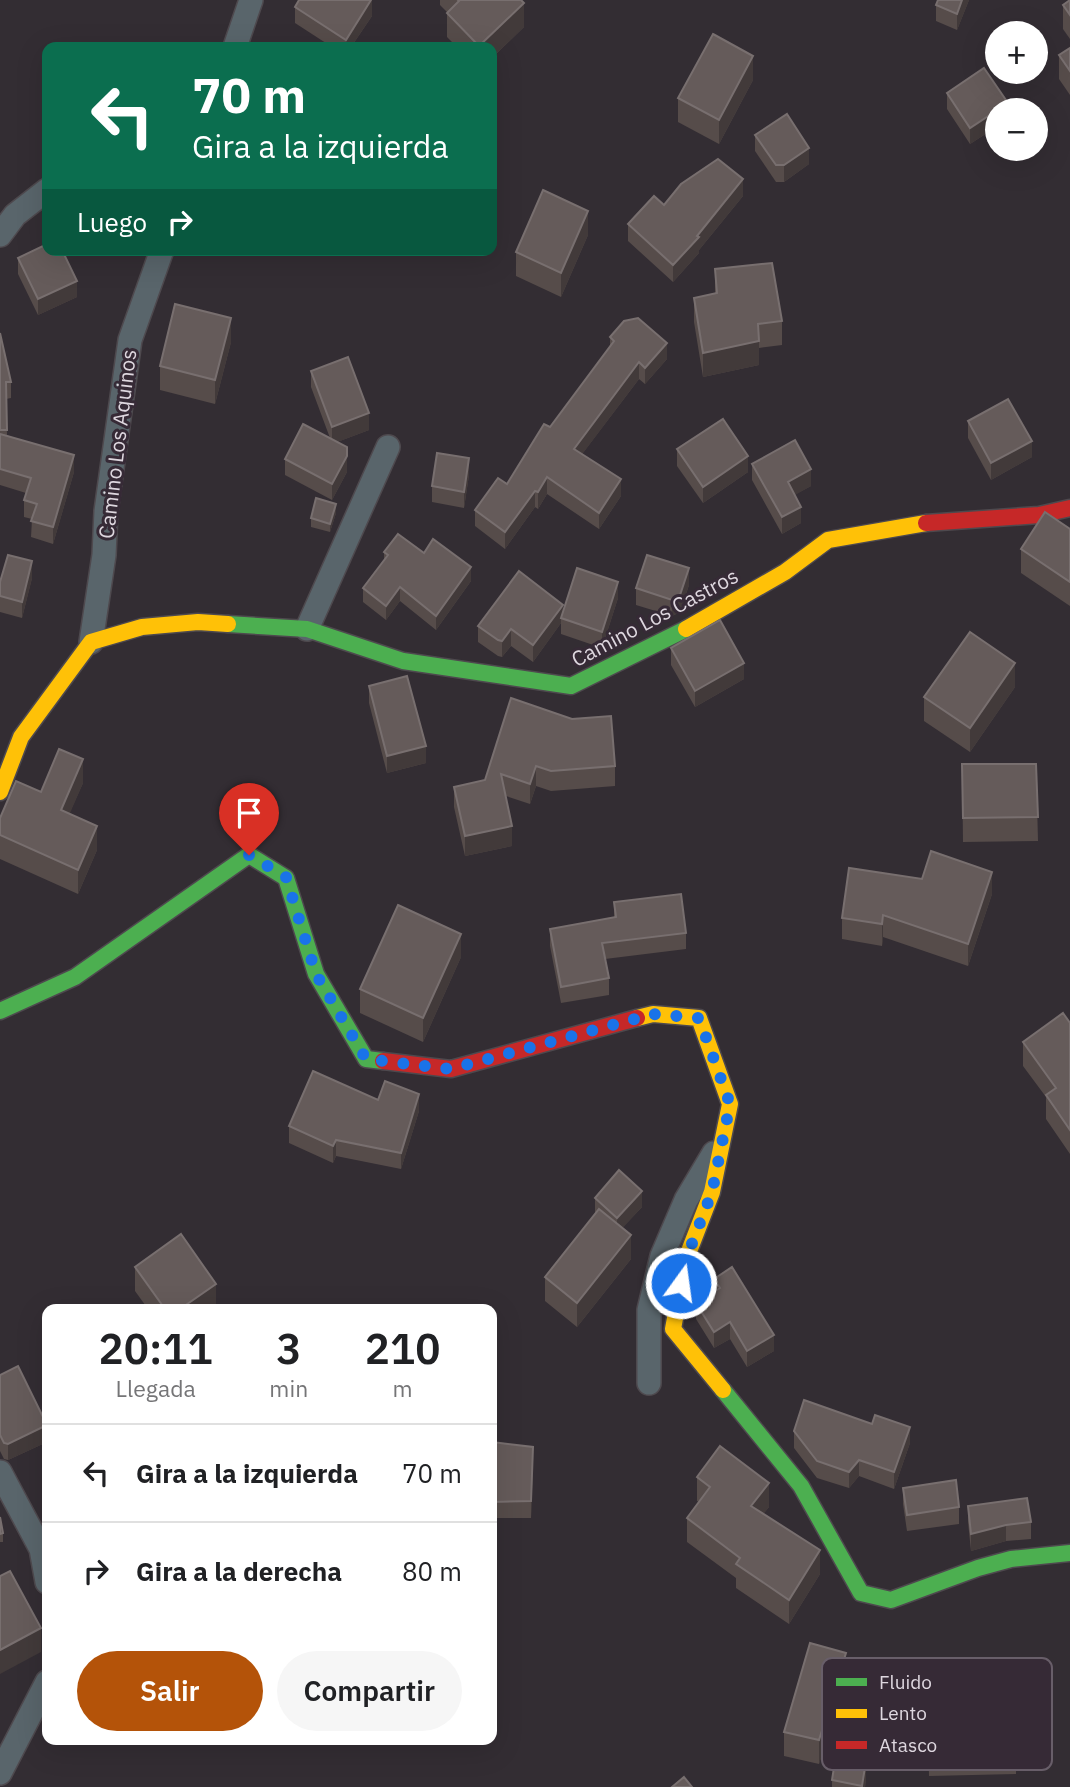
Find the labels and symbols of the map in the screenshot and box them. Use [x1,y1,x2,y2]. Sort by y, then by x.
street label: Camino Los Aquinos [92,348,143,540]
street label: Camino Los Castros [566,561,743,673]
pin [219,783,279,855]
position arrow [644,1246,718,1320]
legend [822,1658,1052,1770]
text: Fluido [879,1670,932,1694]
text: Lento [879,1701,927,1725]
text: Atasco [879,1733,937,1757]

